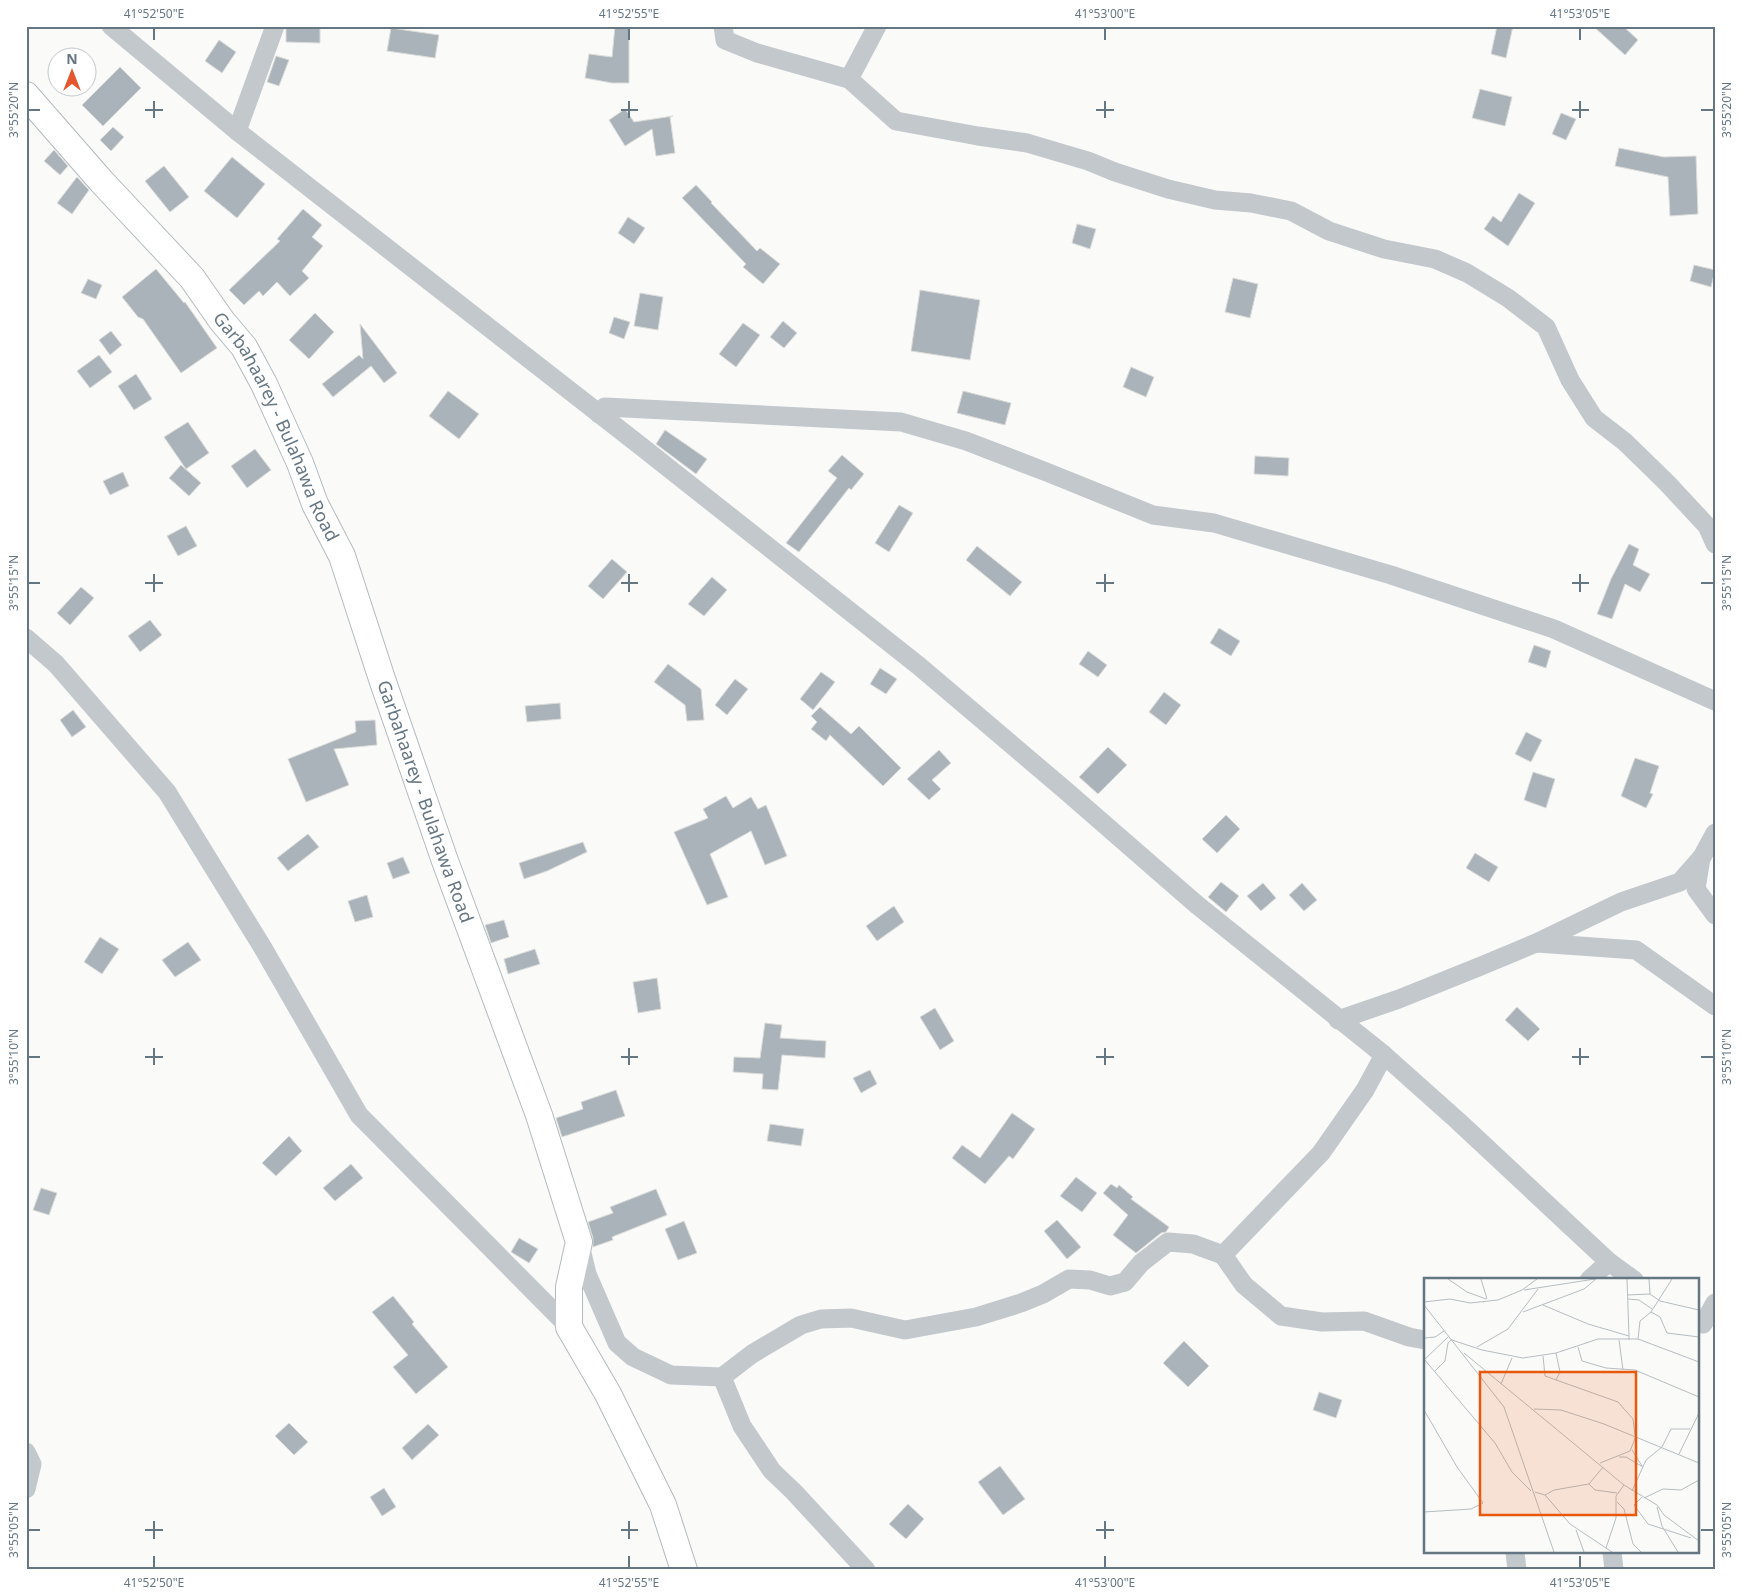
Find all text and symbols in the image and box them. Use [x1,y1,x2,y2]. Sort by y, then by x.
text: 41°52'50"E [124,5,184,22]
text: 41°52'55"E [599,5,659,22]
text: 41°53'00"E [1075,5,1135,22]
text: 41°53'05"E [1550,5,1610,22]
north arrow [48,48,98,98]
text: N [66,49,78,68]
text: 3°55'20"N [5,82,22,138]
text: 3°55'20"N [1718,82,1735,138]
street label: Garbahaarey - Bulahawa Road [208,307,345,545]
text: 3°55'15"N [5,555,22,611]
text: 3°55'15"N [1718,555,1735,611]
street label: Garbahaarey - Bulahawa Road [372,677,480,926]
text: 3°55'10"N [5,1029,22,1085]
text: 3°55'10"N [1718,1029,1735,1085]
inset map [1424,1278,1698,1554]
text: 3°55'05"N [5,1502,22,1558]
text: 3°55'05"N [1718,1502,1735,1558]
text: 41°52'50"E [124,1574,184,1591]
text: 41°52'55"E [599,1574,659,1591]
text: 41°53'00"E [1075,1574,1135,1591]
text: 41°53'05"E [1550,1574,1610,1591]

